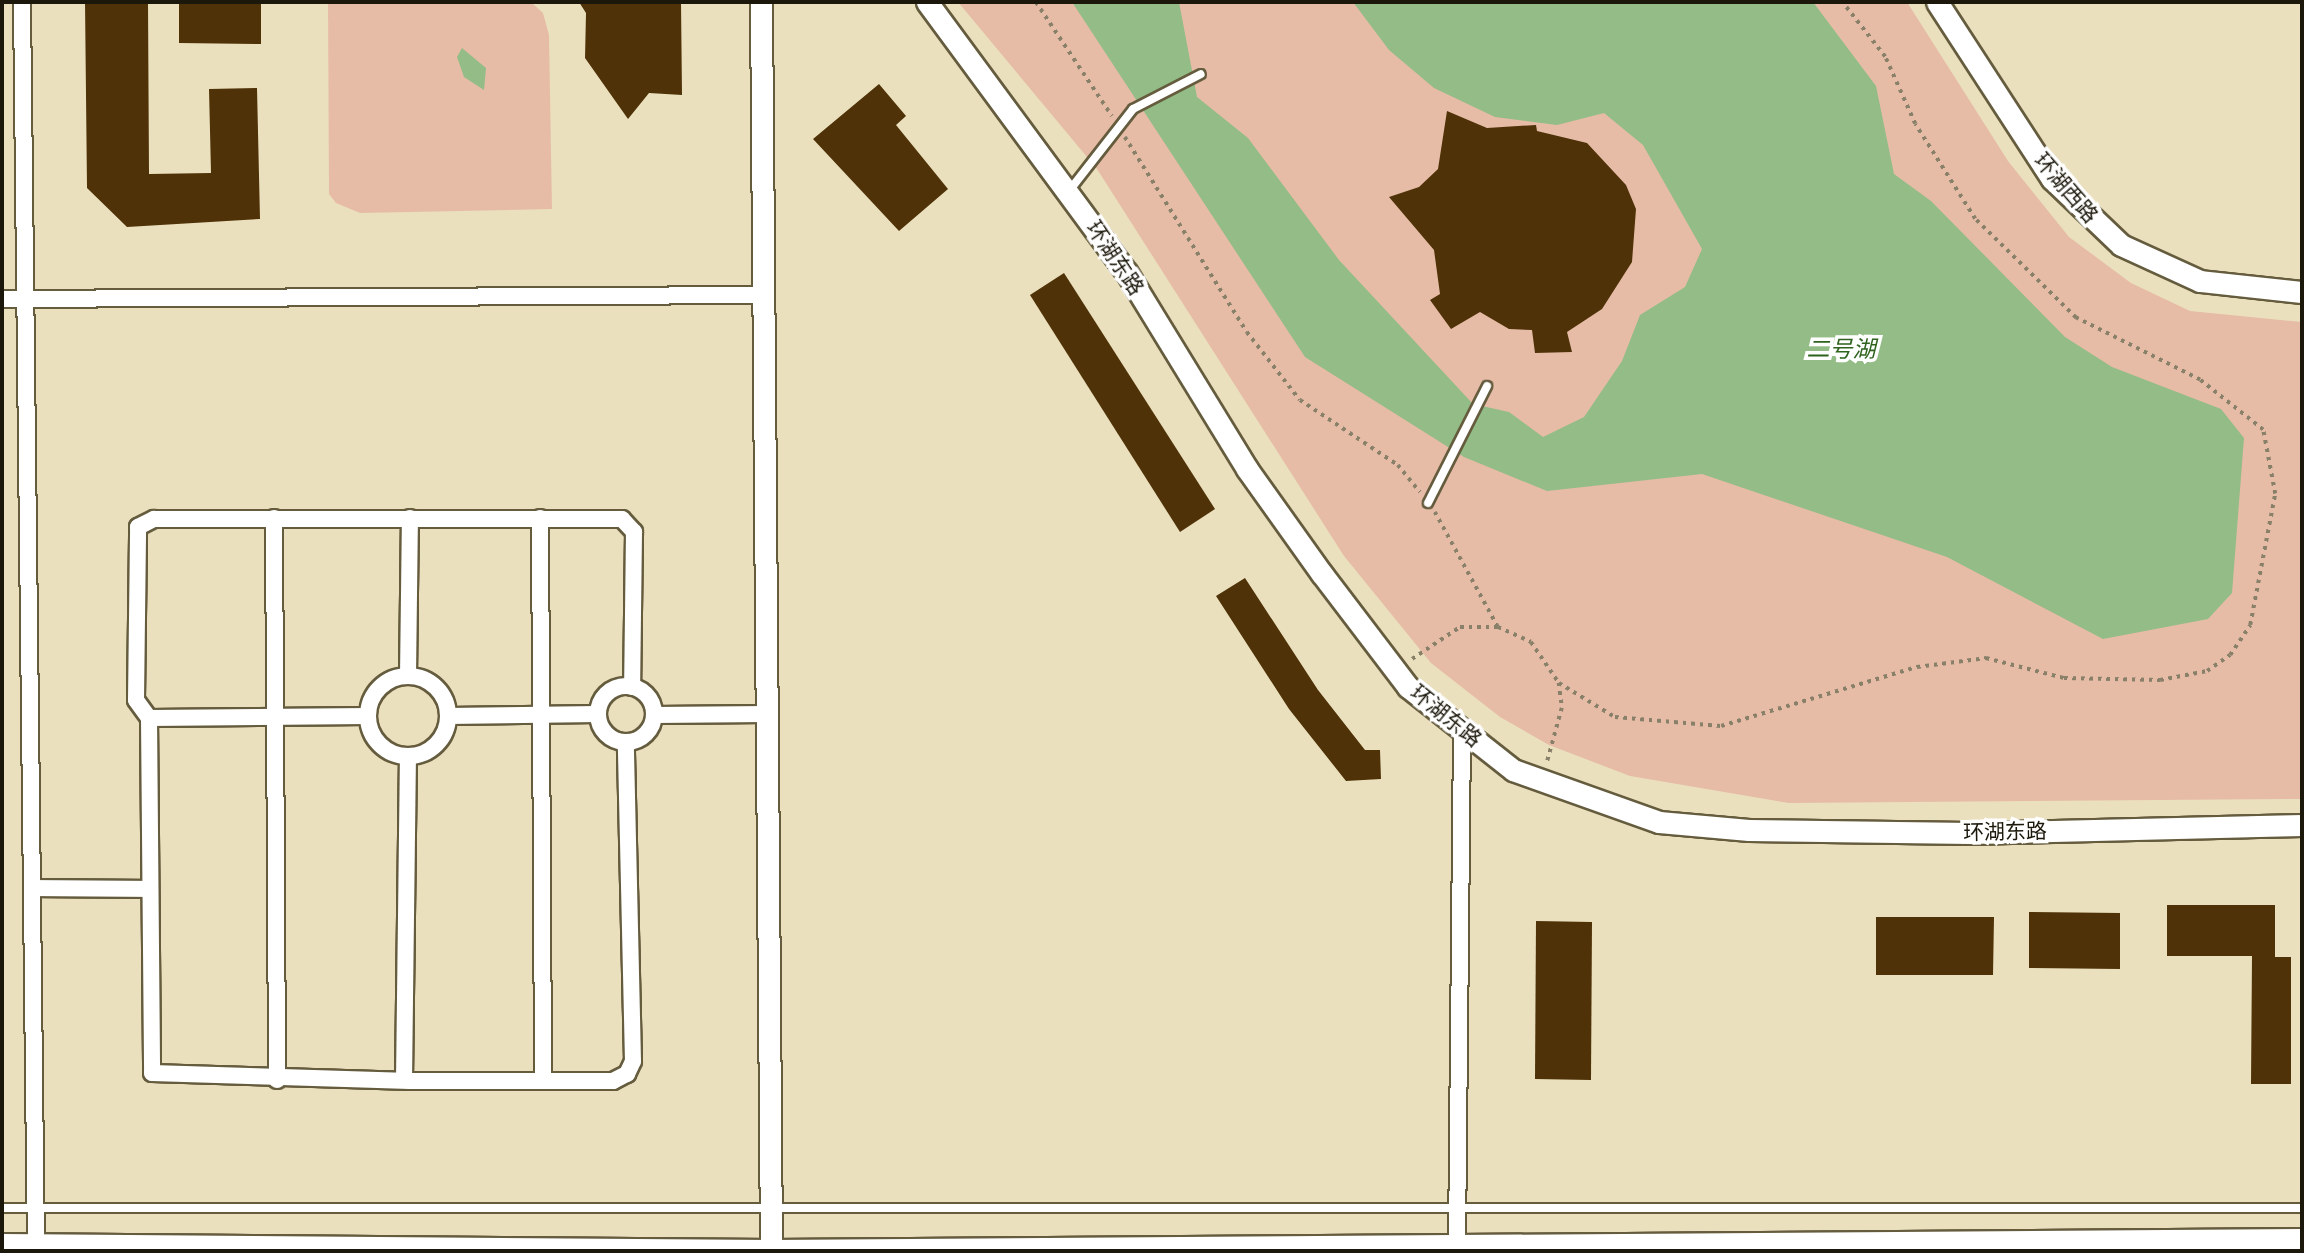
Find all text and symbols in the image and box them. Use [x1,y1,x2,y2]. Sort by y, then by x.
street label: 环湖西路 [2029,148,2103,228]
street label: 环湖东路 [1081,216,1149,300]
water label: 二号湖 [1807,335,1875,363]
street label: 环湖东路 [1405,680,1487,752]
street label: 环湖东路 [1963,819,2047,845]

